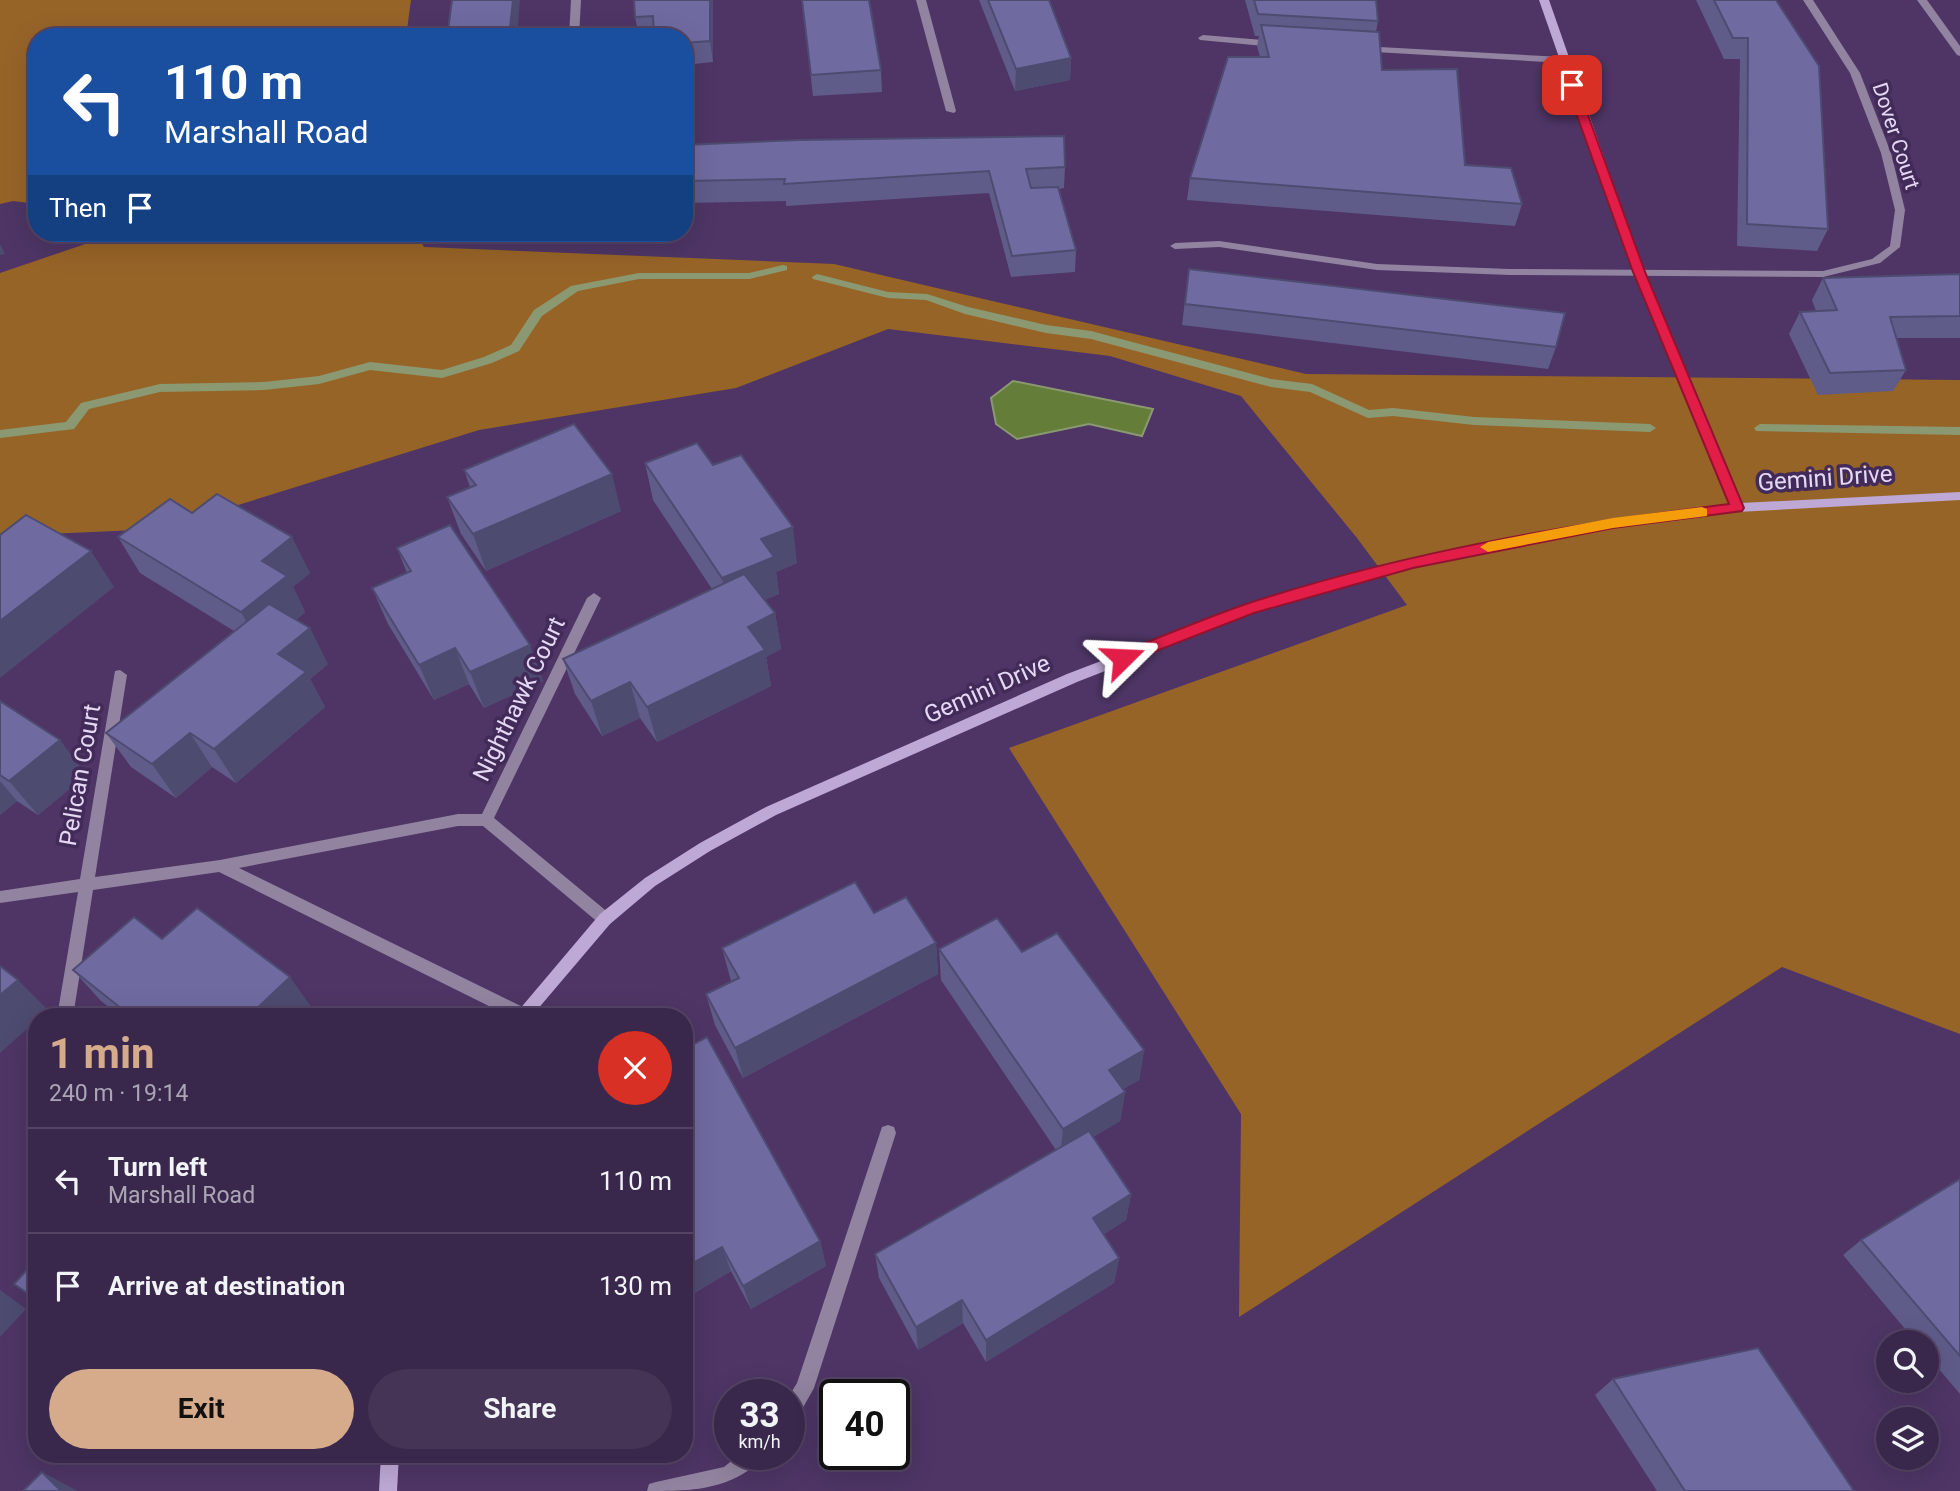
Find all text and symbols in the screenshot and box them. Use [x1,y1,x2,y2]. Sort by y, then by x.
text: 110 m [164,54,303,111]
pin [1542,55,1602,115]
icon: left [49,56,140,147]
icon: arrive [1553,66,1591,104]
street label: Dover Court [1867,80,1925,193]
text: Marshall Road [164,113,369,151]
icon: arrive [121,189,159,227]
text: Then [49,193,107,223]
street label: Gemini Drive [1757,459,1893,497]
street label: Nighthawk Court [467,612,571,786]
position arrow [1086,621,1160,695]
street label: Gemini Drive [920,649,1054,729]
street label: Pelican Court [54,702,106,848]
text: 1 min [49,1029,155,1078]
button: close [598,1031,672,1105]
text: 240 m · 19:14 [49,1080,188,1107]
text: Turn left [108,1152,207,1182]
icon: left [49,1162,87,1200]
text: 110 m [599,1166,672,1196]
text: Marshall Road [108,1182,255,1209]
icon: arrive [49,1267,87,1305]
text: Arrive at destination [108,1271,345,1301]
text: 130 m [599,1271,672,1301]
map controls [1876,1330,1939,1470]
button: search [1876,1330,1939,1393]
button: Exit [49,1369,354,1449]
button: Share [368,1369,672,1449]
speed limit sign: 40 [819,1379,910,1470]
text: 33 [739,1395,780,1436]
button: layers [1876,1407,1939,1470]
text: km/h [738,1431,781,1452]

